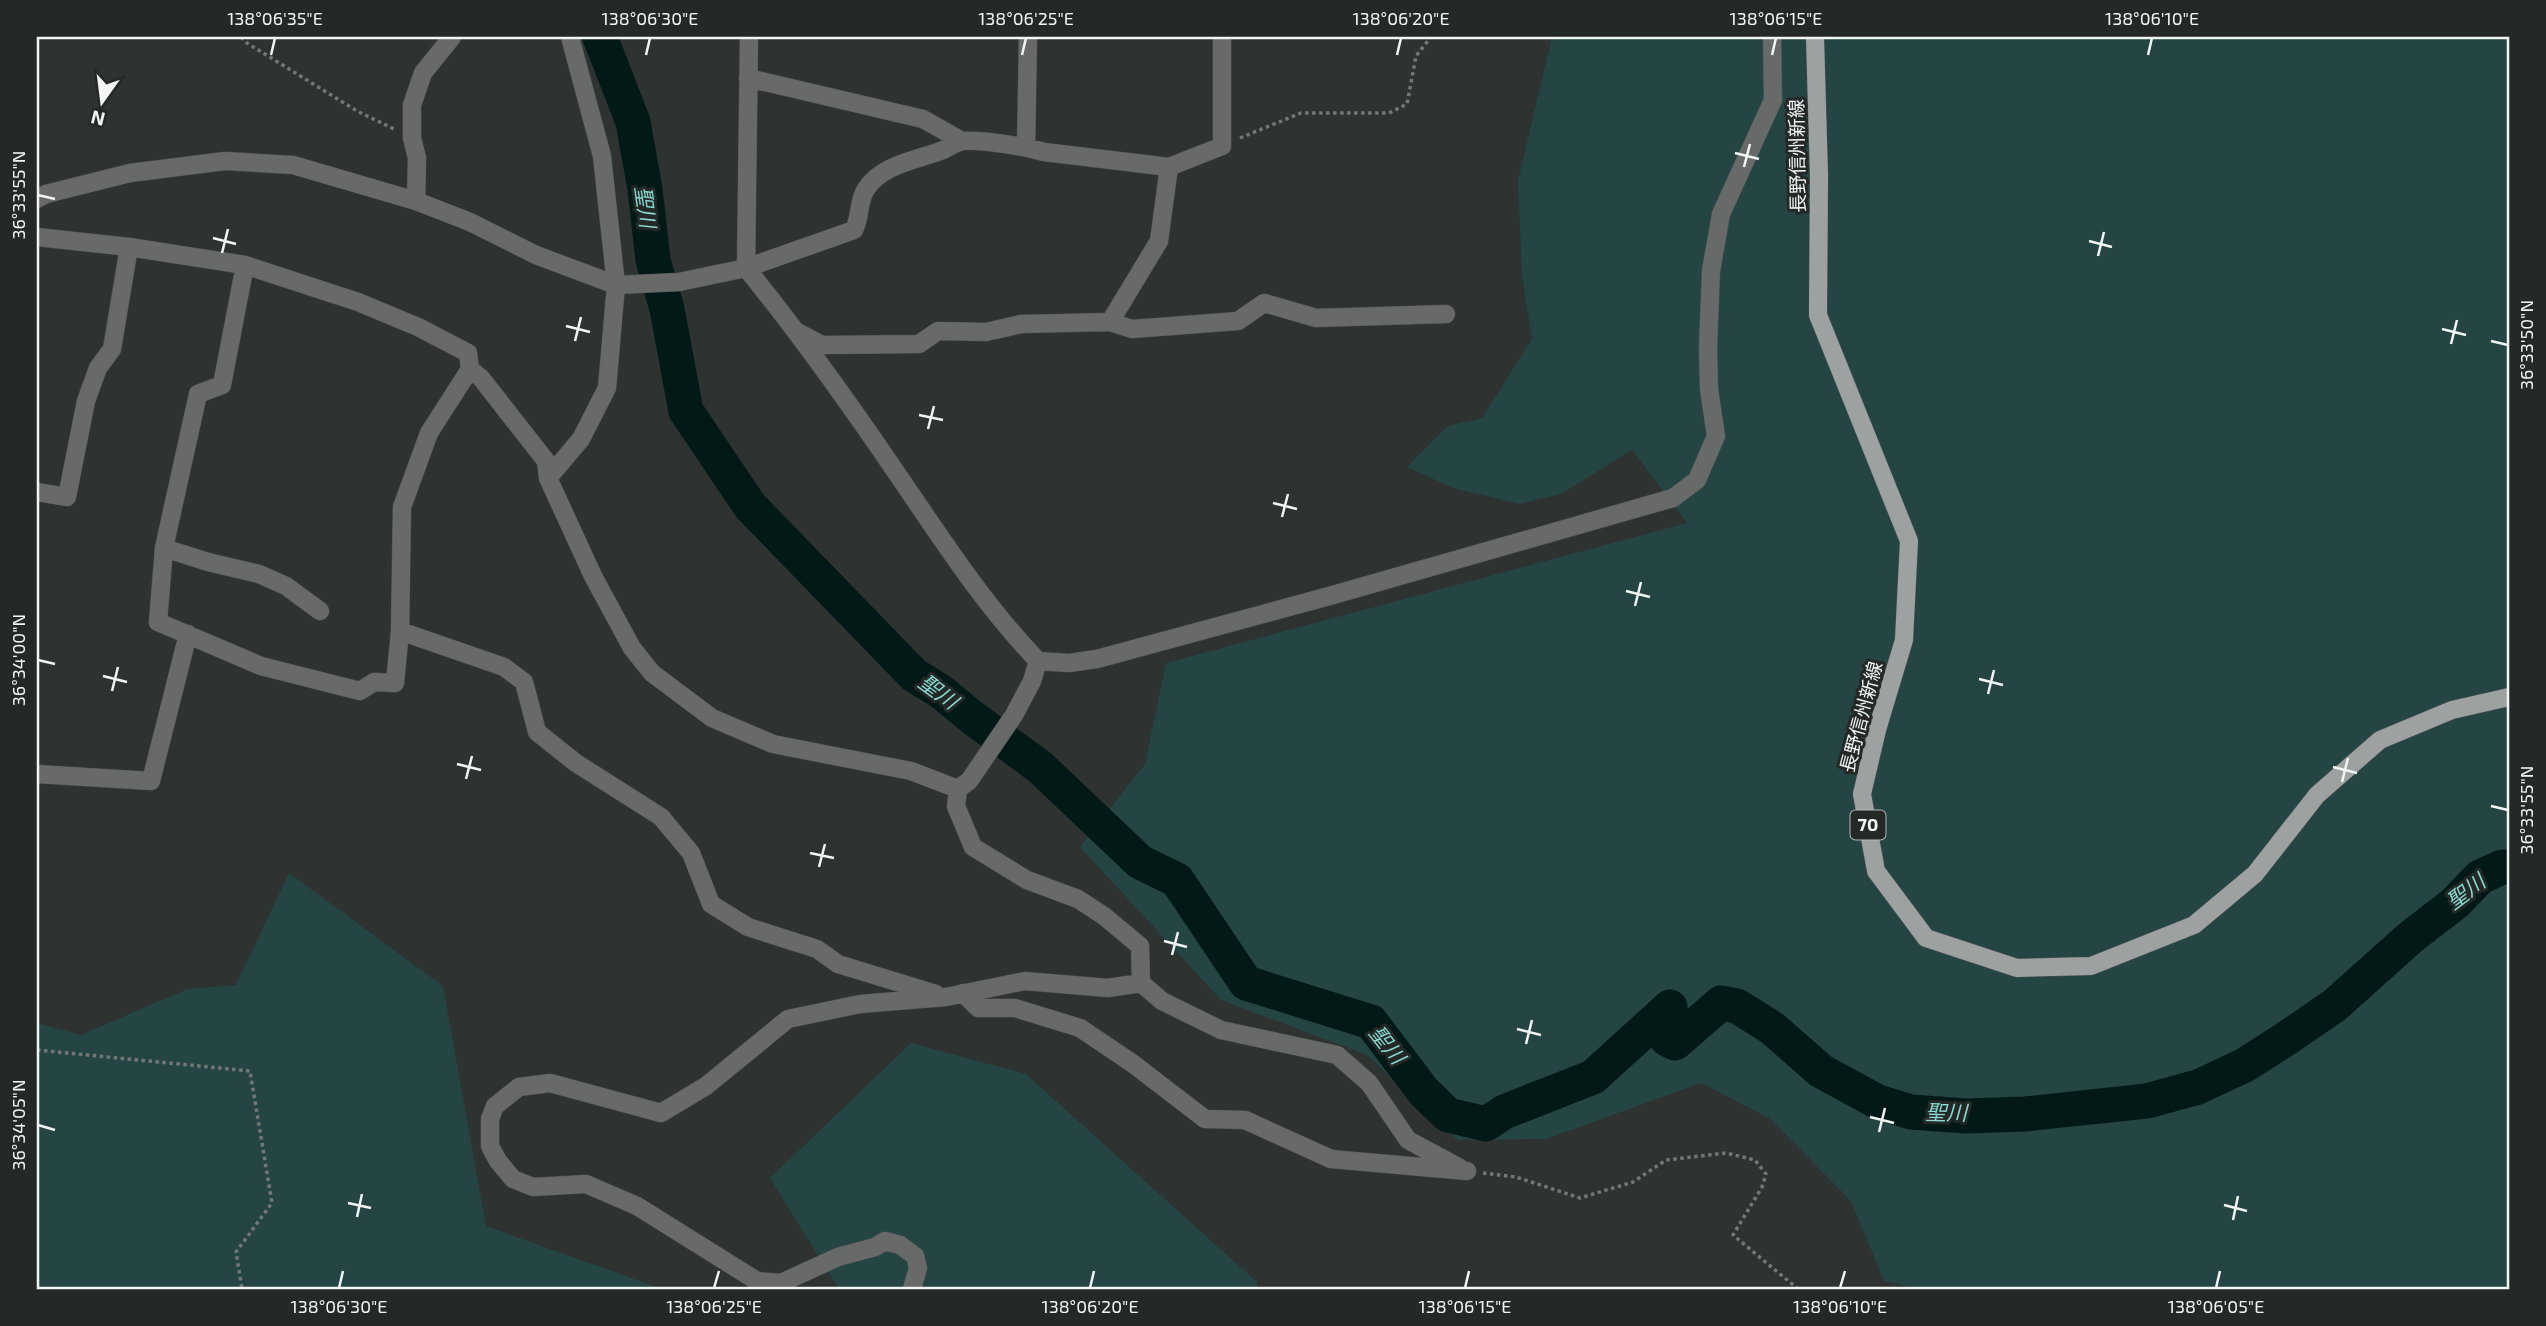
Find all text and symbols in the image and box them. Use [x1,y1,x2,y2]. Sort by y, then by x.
text: 138°06'35"E [227,7,323,29]
text: 138°06'30"E [602,7,698,29]
text: 138°06'25"E [978,7,1074,29]
text: 138°06'20"E [1353,7,1449,29]
text: 138°06'15"E [1730,7,1822,29]
text: 138°06'10"E [2105,7,2199,29]
north arrow [66,66,136,136]
street label: 長野信州新線 [1784,99,1809,213]
text: N [88,106,107,132]
text: 36°33'55"N [7,151,29,239]
water label: 聖川 [631,184,662,231]
text: 36°33'50"N [2515,300,2537,390]
text: 36°34'00"N [7,614,29,706]
street label: 長野信州新線 [1835,659,1886,775]
water label: 聖川 [915,668,965,714]
text: 36°33'55"N [2515,766,2537,854]
road number: 70 [1850,810,1885,840]
water label: 聖川 [2441,867,2491,913]
water label: 聖川 [1365,1020,1412,1070]
text: 36°34'05"N [7,1079,29,1171]
water label: 聖川 [1925,1099,1969,1124]
text: 138°06'30"E [291,1295,387,1317]
text: 138°06'25"E [666,1295,762,1317]
text: 138°06'20"E [1042,1295,1138,1317]
text: 138°06'15"E [1419,1295,1511,1317]
text: 138°06'10"E [1793,1295,1887,1317]
text: 138°06'05"E [2168,1295,2264,1317]

